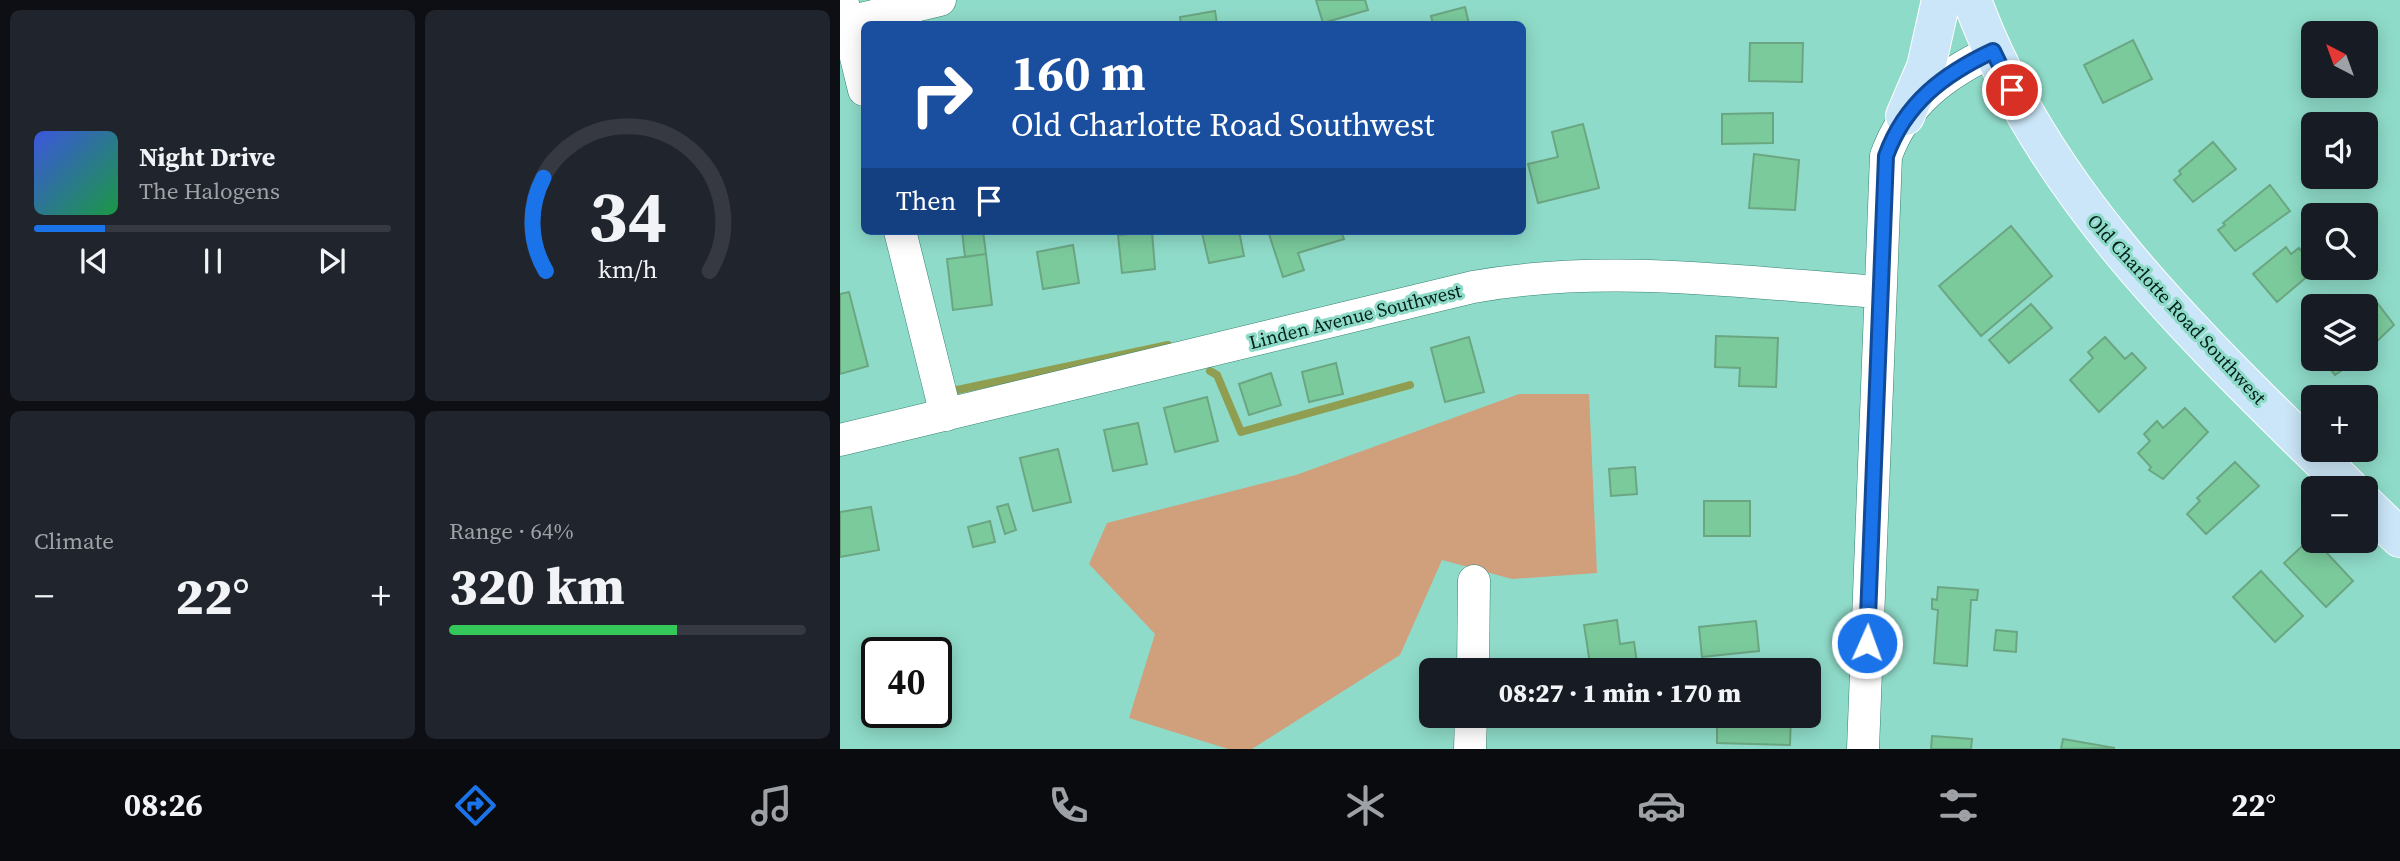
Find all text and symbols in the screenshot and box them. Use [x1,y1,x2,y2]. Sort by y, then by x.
north arrow [2301,21,2378,98]
map controls [2301,21,2378,553]
text: 160 m [1011,39,1146,106]
icon: right [896,49,987,140]
pin [1982,60,2042,120]
icon: arrive [1993,71,2031,109]
text: Old Charlotte Road Southwest [1011,103,1435,147]
button: sound [2301,112,2378,189]
text: Night Drive [139,139,275,175]
text: 34 [588,167,667,266]
text: The Halogens [139,175,280,207]
icon: arrive [970,182,1008,220]
text: Then [896,183,956,219]
button: search [2301,203,2378,280]
street label: Old Charlotte Road Southwest [2082,208,2273,410]
icon: previous [75,242,113,280]
icon: pause [194,242,232,280]
icon: next [313,242,351,280]
text: km/h [598,252,657,286]
street label: Linden Avenue Southwest [1246,277,1465,355]
button: layers [2301,294,2378,371]
button: + [2301,385,2378,462]
button: − [2301,476,2378,553]
text: Range · 64% [449,515,574,547]
text: Climate [34,525,114,557]
text: 320 km [449,550,625,621]
text: 22° [175,560,250,631]
text: − [34,570,54,622]
text: + [371,570,391,622]
position arrow [1830,606,1904,680]
speed limit sign: 40 [861,637,952,728]
text: 08:27 · 1 min · 170 m [1499,675,1741,711]
icon: directions [451,781,500,830]
icon: music [747,781,796,830]
icon: phone [1044,781,1093,830]
icon: climate [1341,781,1390,830]
icon: car [1637,781,1686,830]
icon: filters [1934,781,1983,830]
text: 08:26 [124,783,203,827]
text: 22° [2231,783,2276,827]

